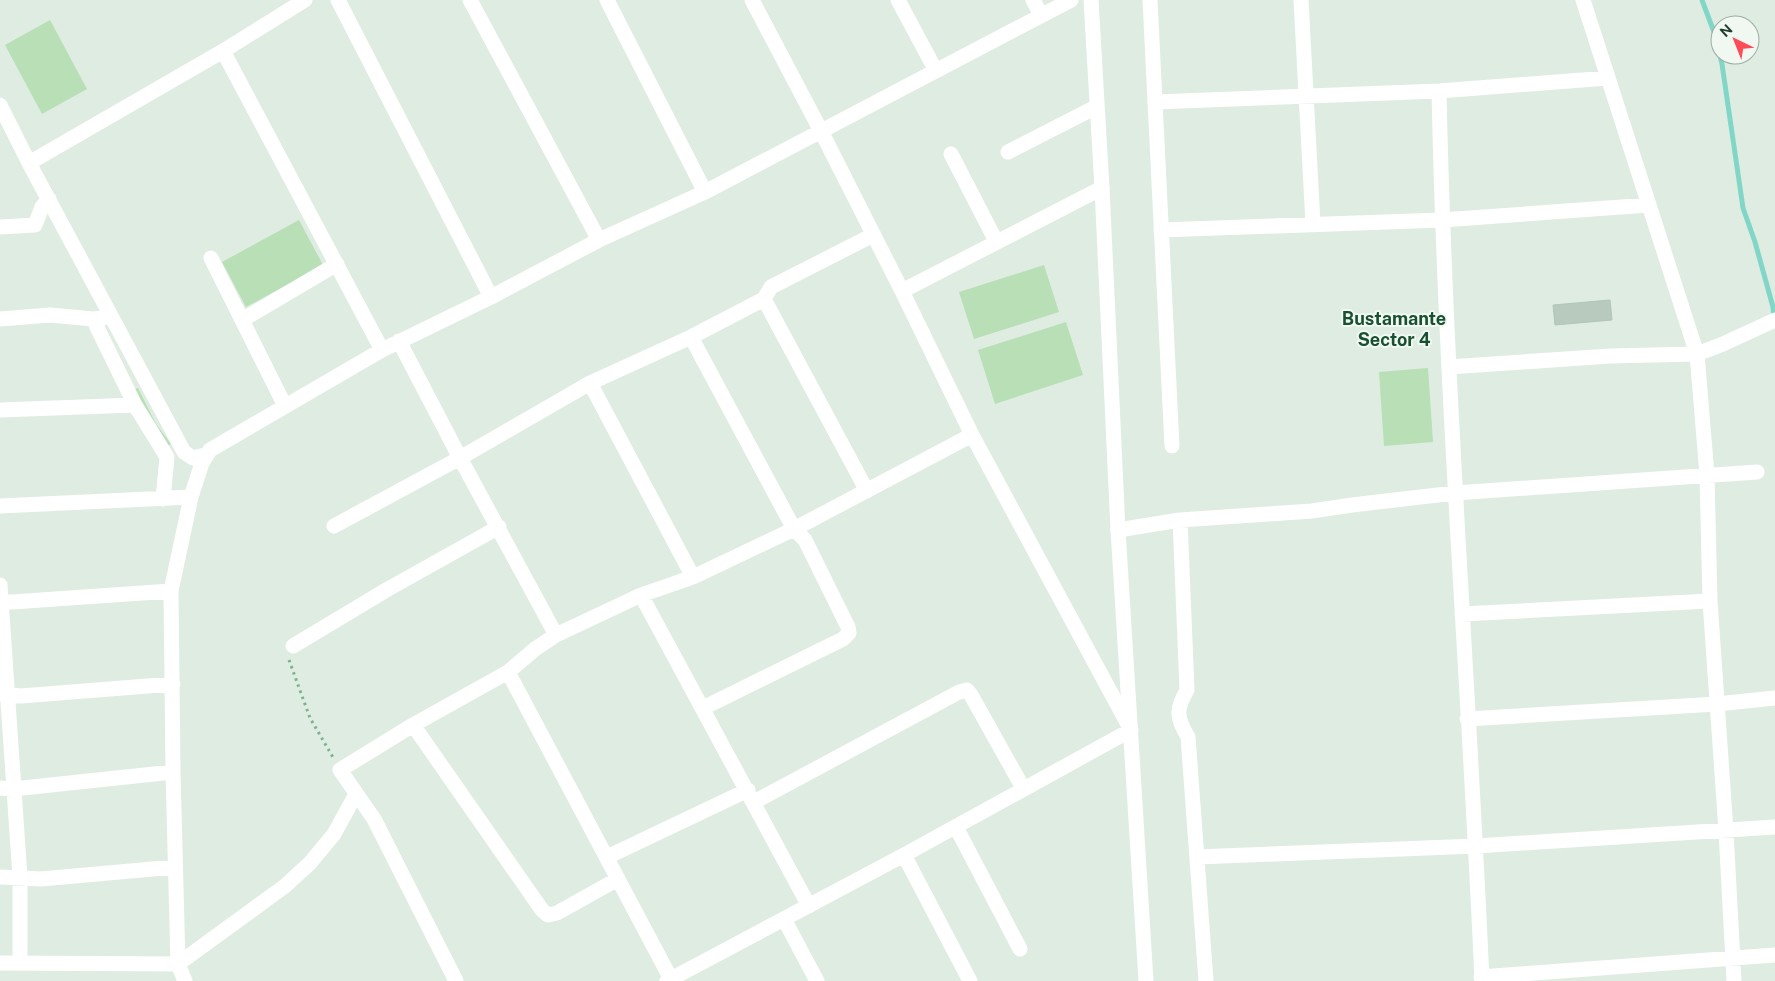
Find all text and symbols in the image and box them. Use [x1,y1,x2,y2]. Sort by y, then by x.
north arrow [1710,15,1760,65]
text: N [1717,21,1736,40]
district label: Bustamante Sector 4 [1342,308,1446,350]

